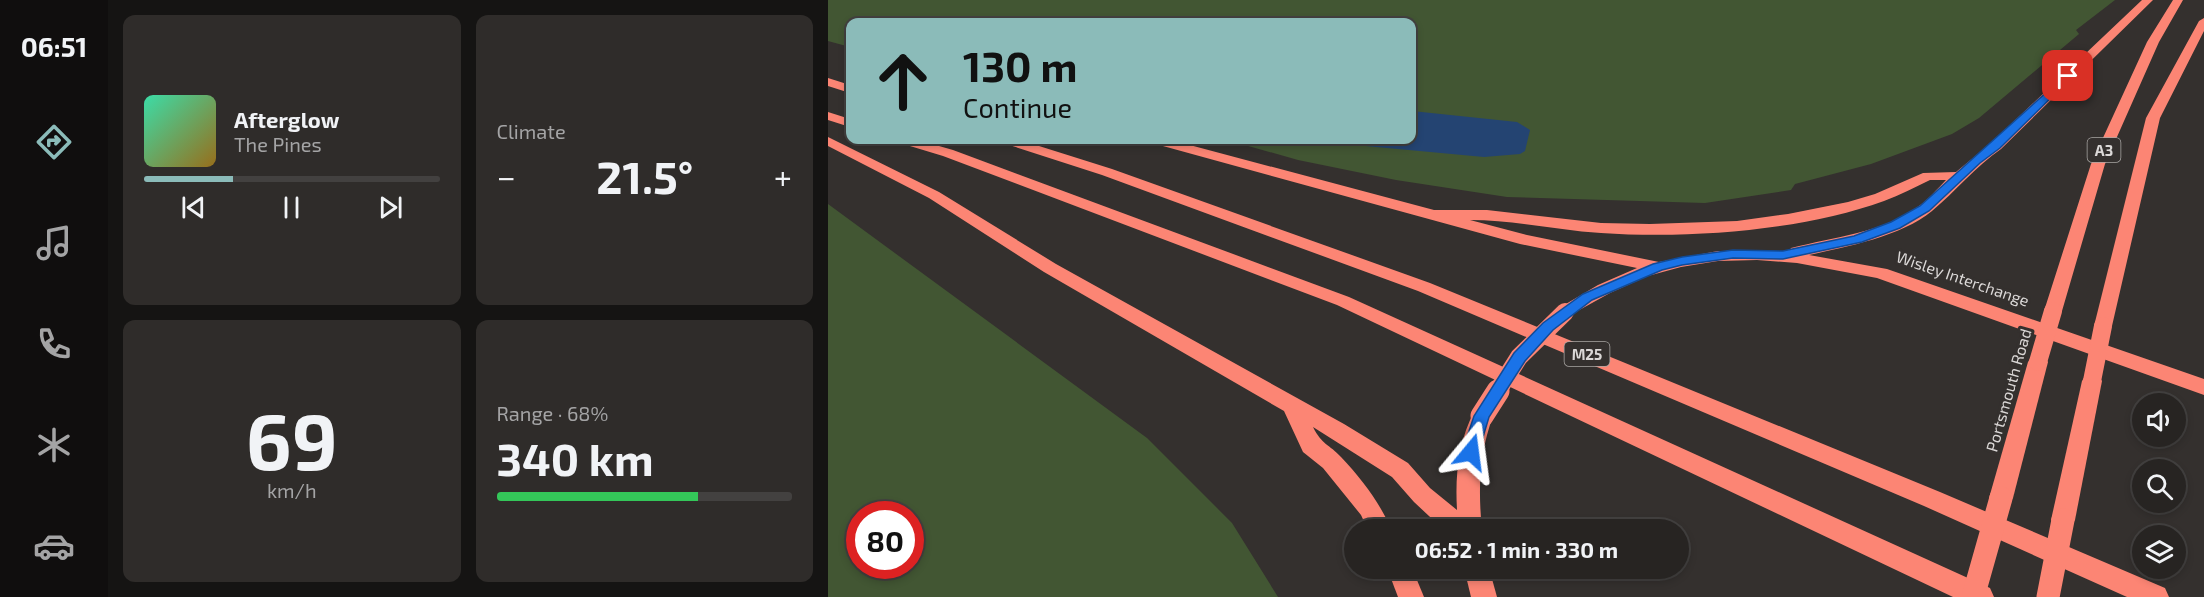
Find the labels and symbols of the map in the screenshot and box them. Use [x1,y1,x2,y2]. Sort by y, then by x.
pin [2042,50,2093,101]
road number: A3 [2088,138,2120,162]
street label: Wisley Interchange [1894,246,2032,310]
street label: Portsmouth Road [1981,326,2035,454]
road number: M25 [1564,342,1610,366]
position arrow [1439,420,1503,484]
speed limit sign: 80 [846,501,924,579]

